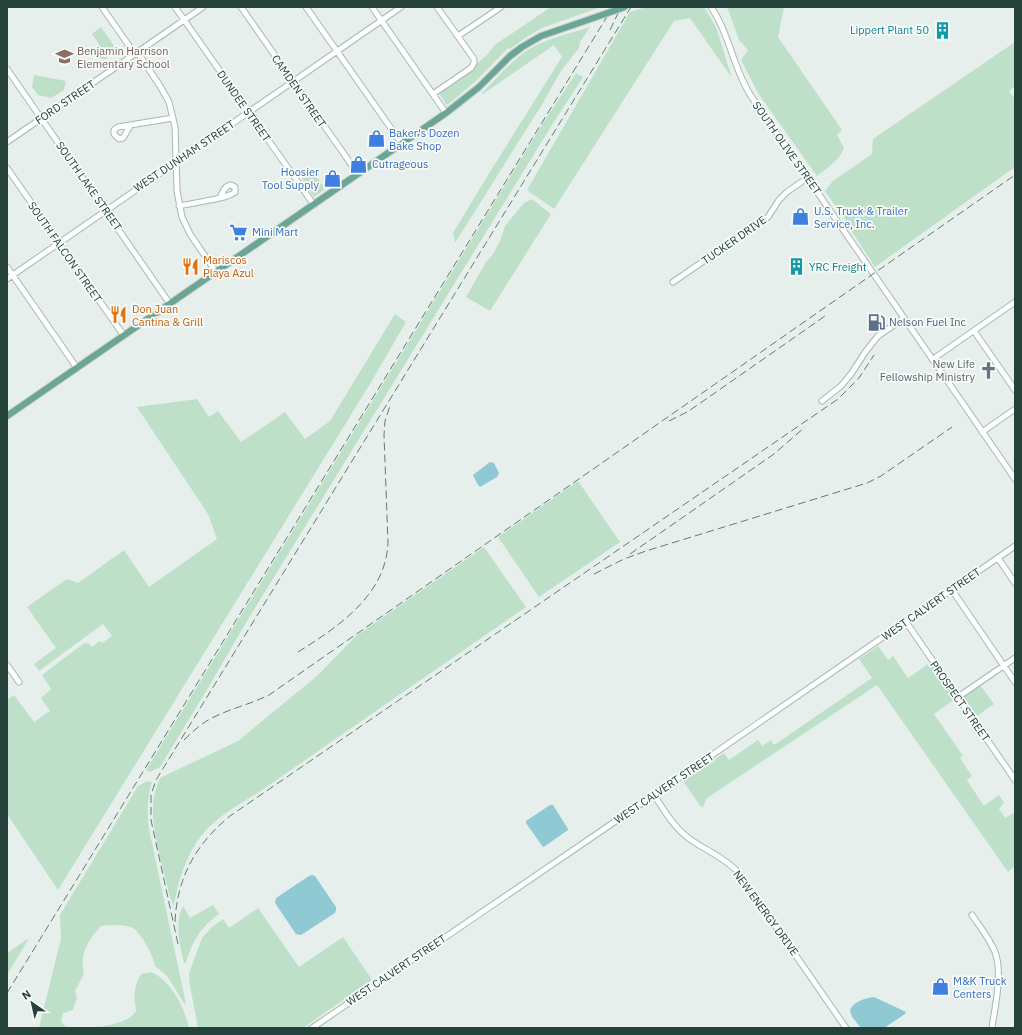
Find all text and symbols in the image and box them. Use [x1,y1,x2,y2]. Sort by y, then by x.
building icon: Lippert Plant 50 [932,20,952,40]
place label: Lippert Plant 50 [850,23,929,37]
place label: Benjamin Harrison Elementary School [77,44,170,71]
school or university icon: Benjamin Harrison Elementary School [54,47,74,67]
street label: CAMDEN STREET [269,52,330,131]
street label: DUNDEE STREET [214,68,274,145]
street label: FORD STREET [32,76,98,127]
street label: SOUTH OLIVE STREET [750,99,825,198]
street label: WEST DUNHAM STREET [131,117,238,195]
place label: Baker's Dozen Bake Shop [389,126,459,153]
shop icon: Baker's Dozen Bake Shop [366,129,386,149]
street label: SOUTH LAKE STREET [53,139,125,234]
shop icon: Cutrageous [349,154,369,174]
place label: Cutrageous [372,157,428,171]
place label: Hoosier Tool Supply [262,165,320,192]
shop icon: Hoosier Tool Supply [322,168,342,188]
street label: SOUTH FALCON STREET [25,199,105,306]
place label: U.S. Truck & Trailer Service, Inc. [814,204,908,231]
shop icon: U.S. Truck & Trailer Service, Inc. [791,207,811,227]
street label: TUCKER DRIVE [699,213,769,267]
supermarket icon: Mini Mart [229,222,249,242]
place label: Mini Mart [252,225,298,239]
place label: Mariscos Playa Azul [203,253,254,280]
restaurant icon: Mariscos Playa Azul [180,256,200,276]
building icon: YRC Freight [786,257,806,277]
place label: YRC Freight [809,260,867,274]
place label: Don Juan Cantina & Grill [132,302,203,329]
restaurant icon: Don Juan Cantina & Grill [109,305,129,325]
fuel station icon: Nelson Fuel Inc [866,312,886,332]
place label: Nelson Fuel Inc [889,315,967,329]
place label: New Life Fellowship Ministry [880,357,975,384]
church icon: New Life Fellowship Ministry [978,360,998,380]
street label: WEST CALVERT STREET [879,564,984,643]
street label: PROSPECT STREET [927,658,993,745]
street label: WEST CALVERT STREET [611,749,717,827]
street label: NEW ENERGY DRIVE [730,867,802,959]
street label: WEST CALVERT STREET [343,931,449,1009]
place label: M&K Truck Centers [953,974,1007,1001]
shop icon: M&K Truck Centers [930,977,950,997]
north arrow [12,983,52,1023]
text: N [19,987,34,1003]

